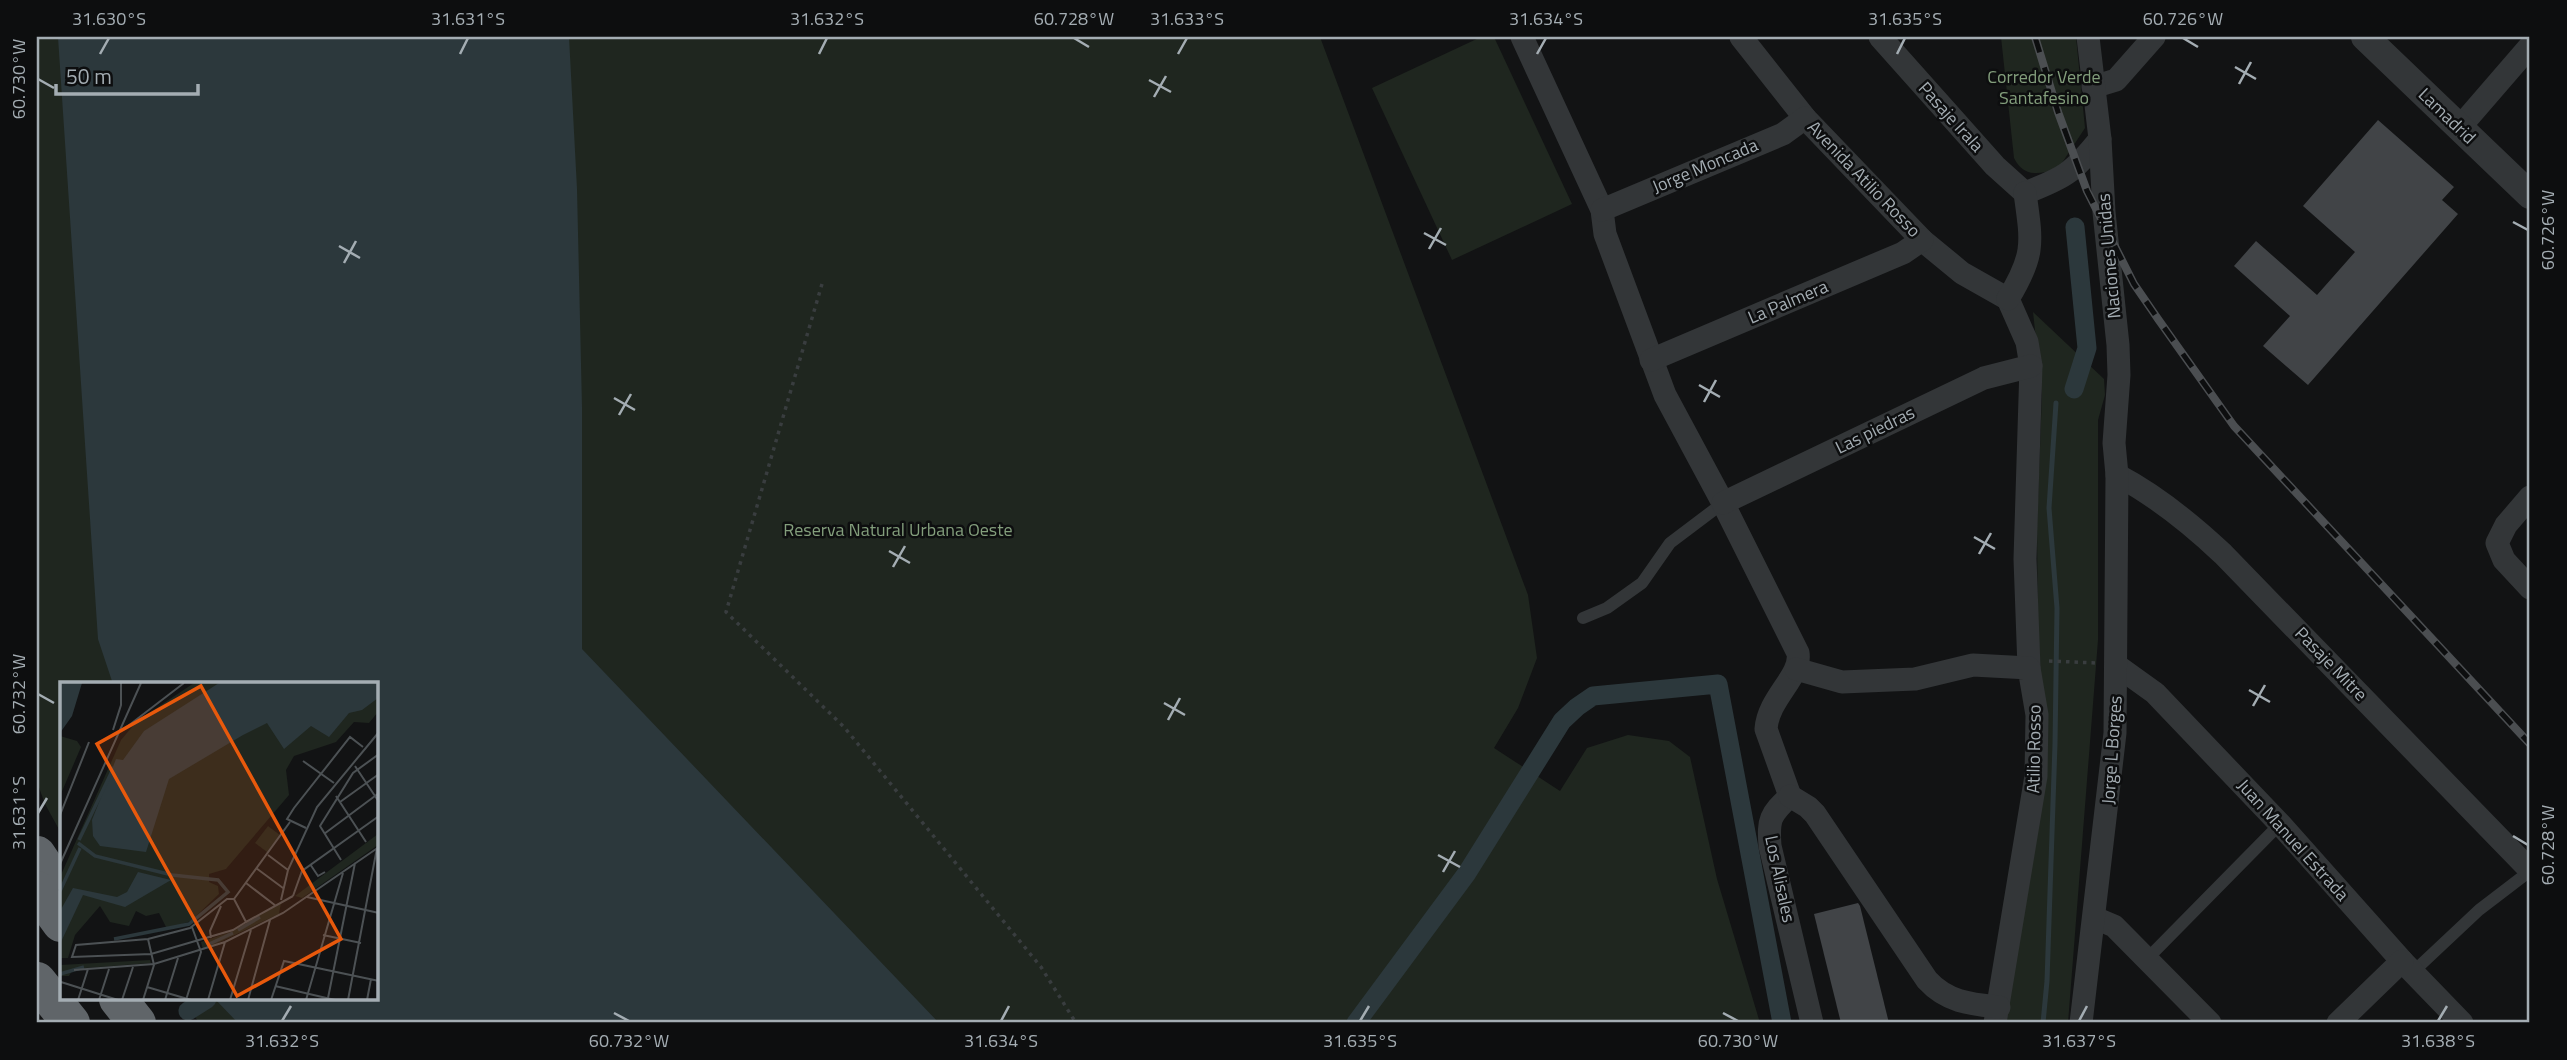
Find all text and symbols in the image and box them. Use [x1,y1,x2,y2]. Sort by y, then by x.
text: 31.630°S [72,5,146,32]
text: 31.631°S [431,5,505,32]
text: 31.632°S [790,5,864,32]
text: 60.728°W [1034,5,1114,32]
text: 31.633°S [1150,5,1224,32]
text: 31.634°S [1509,5,1583,32]
text: 31.635°S [1868,5,1942,32]
text: 60.726°W [2143,5,2223,32]
text: 60.730°W [5,39,32,119]
scale bar [56,52,198,96]
text: 50 m [66,60,112,92]
park label: Corredor Verde Santafesino [1987,63,2101,111]
street label: Pasaje Irala [1912,75,1990,158]
street label: Lamadrid [2412,81,2482,150]
street label: Avenida Atilio Rosso [1801,114,1927,243]
street label: Jorge Moncada [1648,131,1762,200]
text: 60.726°W [2534,190,2561,270]
street label: Naciones Unidas [2090,192,2127,320]
street label: La Palmera [1744,273,1832,331]
street label: Las piedras [1830,399,1919,460]
park label: Reserva Natural Urbana Oeste [783,516,1013,543]
street label: Pasaje Mitre [2289,620,2374,707]
text: 60.732°W [5,654,32,734]
inset map [60,682,378,1000]
street label: Jorge L Borges [2094,695,2129,805]
street label: Atilio Rosso [2019,704,2048,794]
street label: Juan Manuel Estrada [2231,773,2356,907]
text: 31.631°S [5,776,32,850]
text: 60.728°W [2534,805,2561,885]
street label: Los Alisales [1758,833,1803,925]
text: 31.632°S [245,1027,319,1054]
text: 60.732°W [589,1027,669,1054]
text: 31.634°S [964,1027,1038,1054]
text: 31.635°S [1323,1027,1397,1054]
text: 60.730°W [1698,1027,1778,1054]
text: 31.637°S [2042,1027,2116,1054]
text: 31.638°S [2401,1027,2475,1054]

